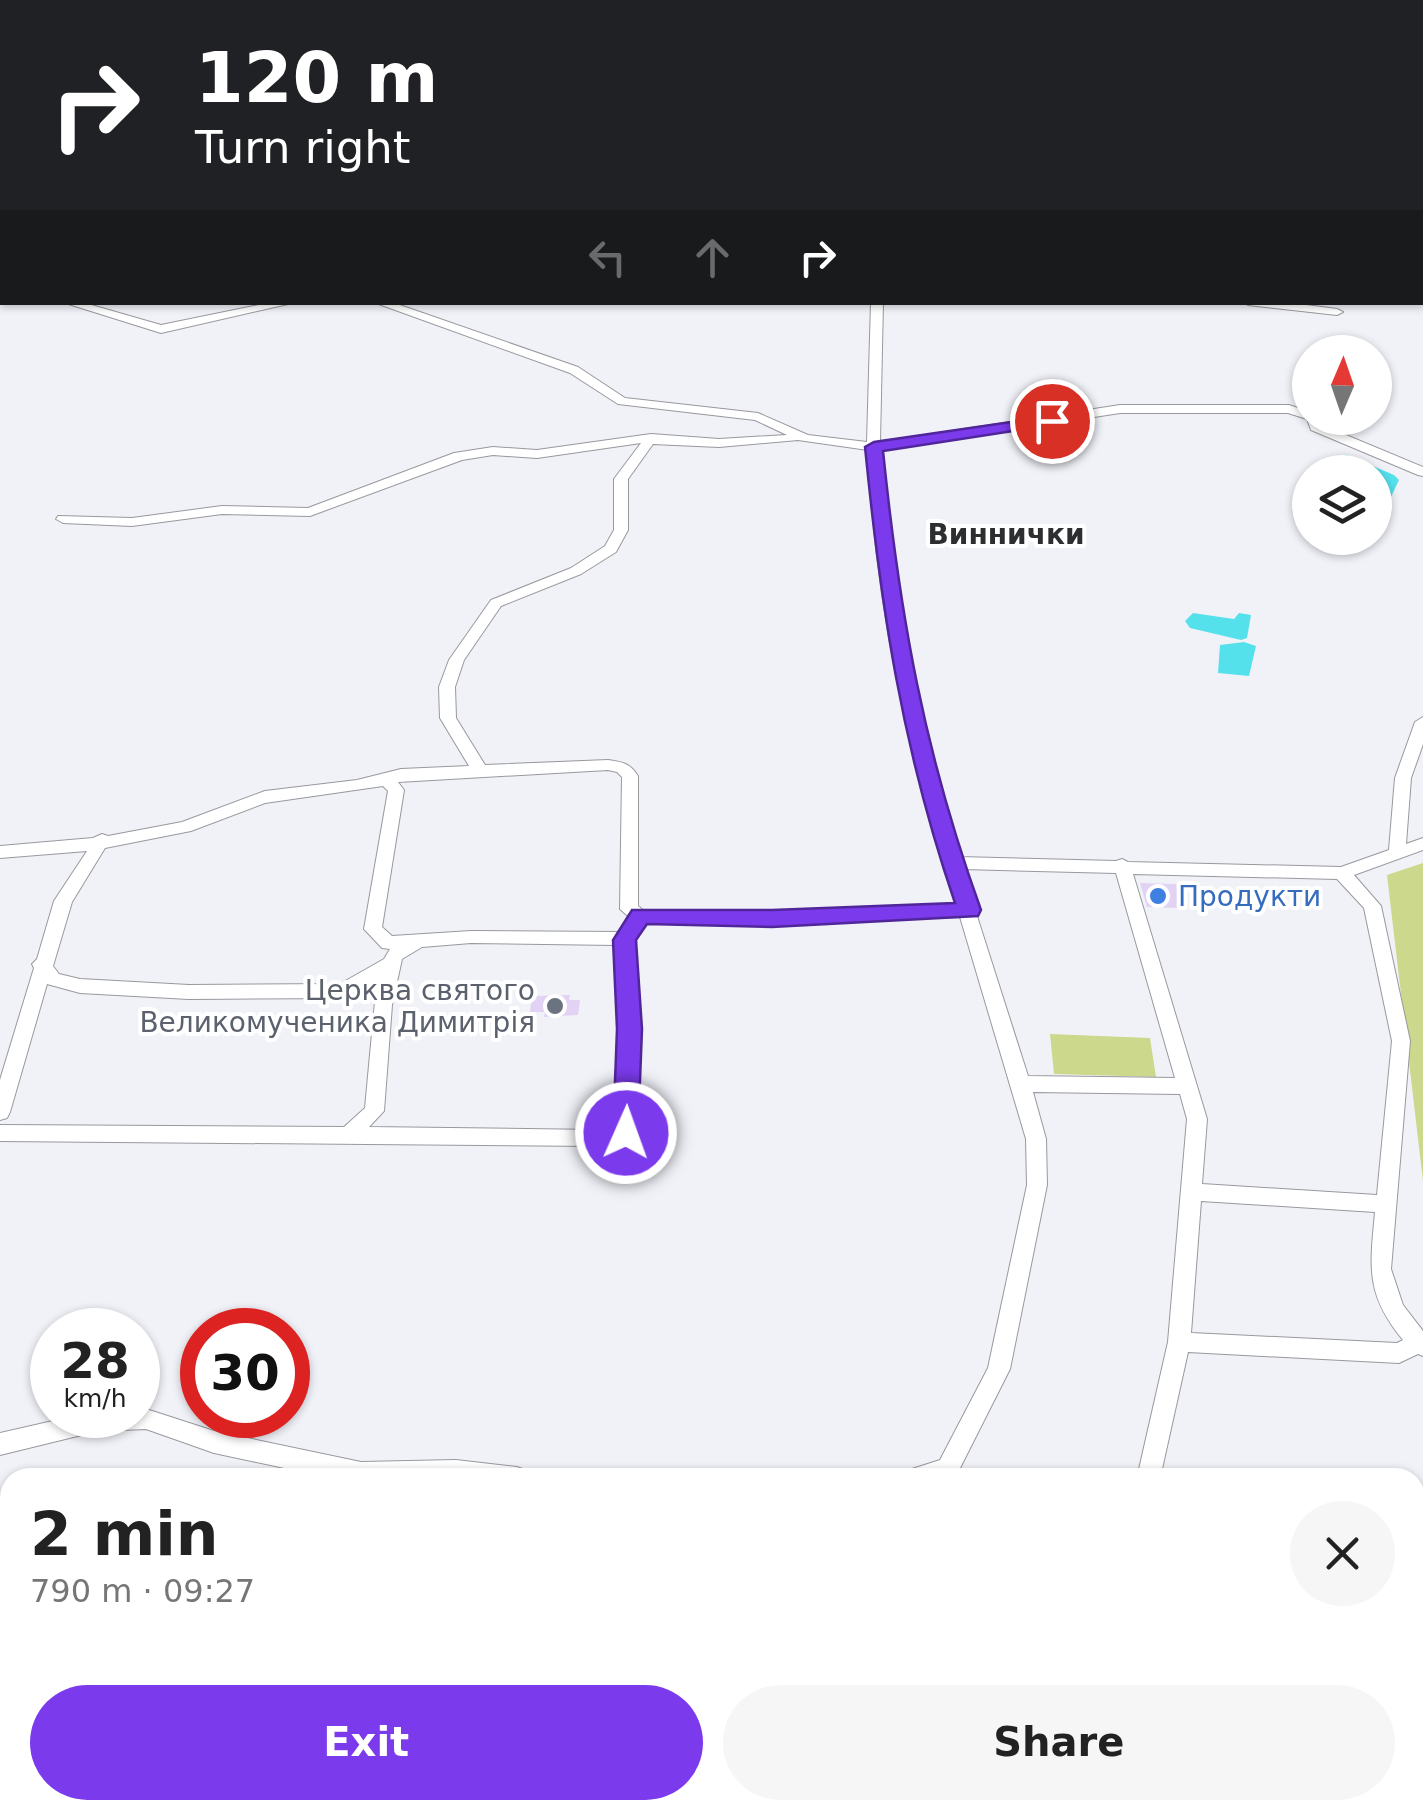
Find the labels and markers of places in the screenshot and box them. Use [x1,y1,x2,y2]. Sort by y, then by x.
pin [1010,379,1095,464]
place label: Продукти [1178,880,1321,913]
marker: Продукти [1147,885,1169,907]
place label: Церква святого Великомученика Димитрія [139,974,535,1039]
marker: Церква святого Великомученика Димитрія [544,995,566,1017]

